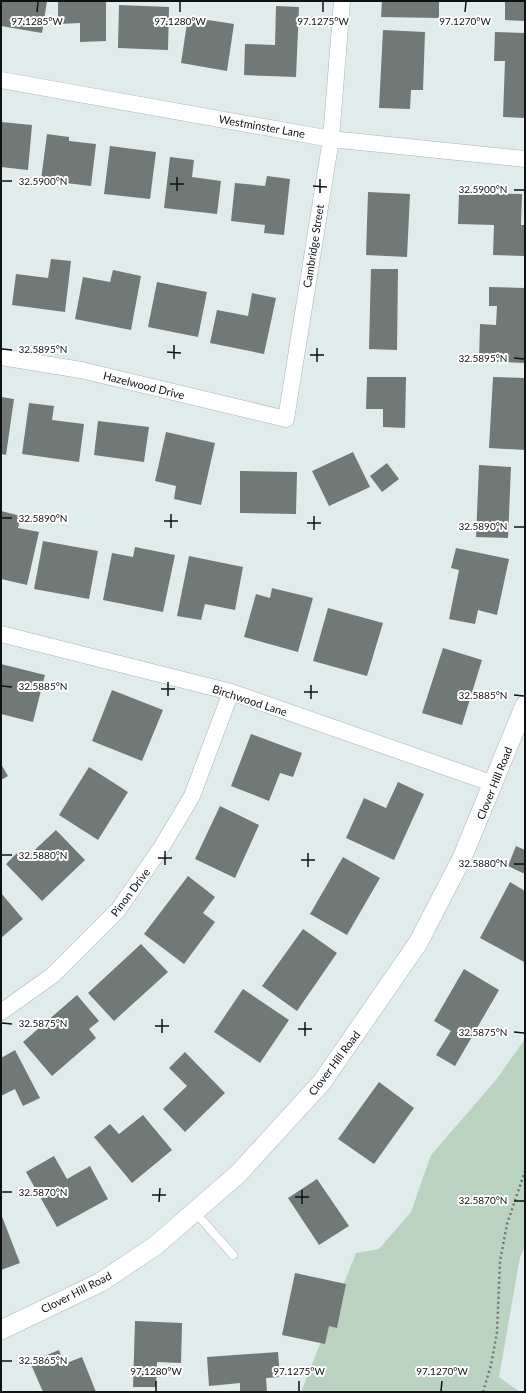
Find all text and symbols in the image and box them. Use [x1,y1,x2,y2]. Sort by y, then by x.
text: 97.1285°W [11,15,63,27]
text: 97.1280°W [154,15,206,27]
text: 97.1275°W [297,15,349,27]
text: 97.1270°W [439,15,491,27]
street label: Westminster Lane [218,112,306,140]
text: 32.5900°N [19,175,67,187]
text: 32.5900°N [459,183,507,195]
street label: Cambridge Street [300,203,326,289]
text: 32.5895°N [19,343,67,355]
text: 32.5895°N [459,352,507,364]
street label: Hazelwood Drive [102,369,186,401]
text: 32.5890°N [19,512,67,524]
text: 32.5890°N [459,520,507,532]
text: 32.5885°N [19,680,67,692]
street label: Birchwood Lane [211,682,289,718]
text: 32.5885°N [459,689,507,701]
street label: Clover Hill Road [473,745,515,821]
text: 32.5880°N [19,849,67,861]
text: 32.5880°N [459,857,507,869]
street label: Pinon Drive [108,865,152,919]
text: 32.5875°N [19,1017,67,1029]
text: 32.5875°N [459,1026,507,1038]
street label: Clover Hill Road [306,1028,362,1098]
text: 32.5870°N [19,1186,67,1198]
text: 32.5870°N [459,1194,507,1206]
street label: Clover Hill Road [39,1269,113,1315]
text: 32.5865°N [19,1354,67,1366]
text: 97.1280°W [130,1365,182,1377]
text: 97.1275°W [273,1365,325,1377]
text: 97.1270°W [416,1365,468,1377]

